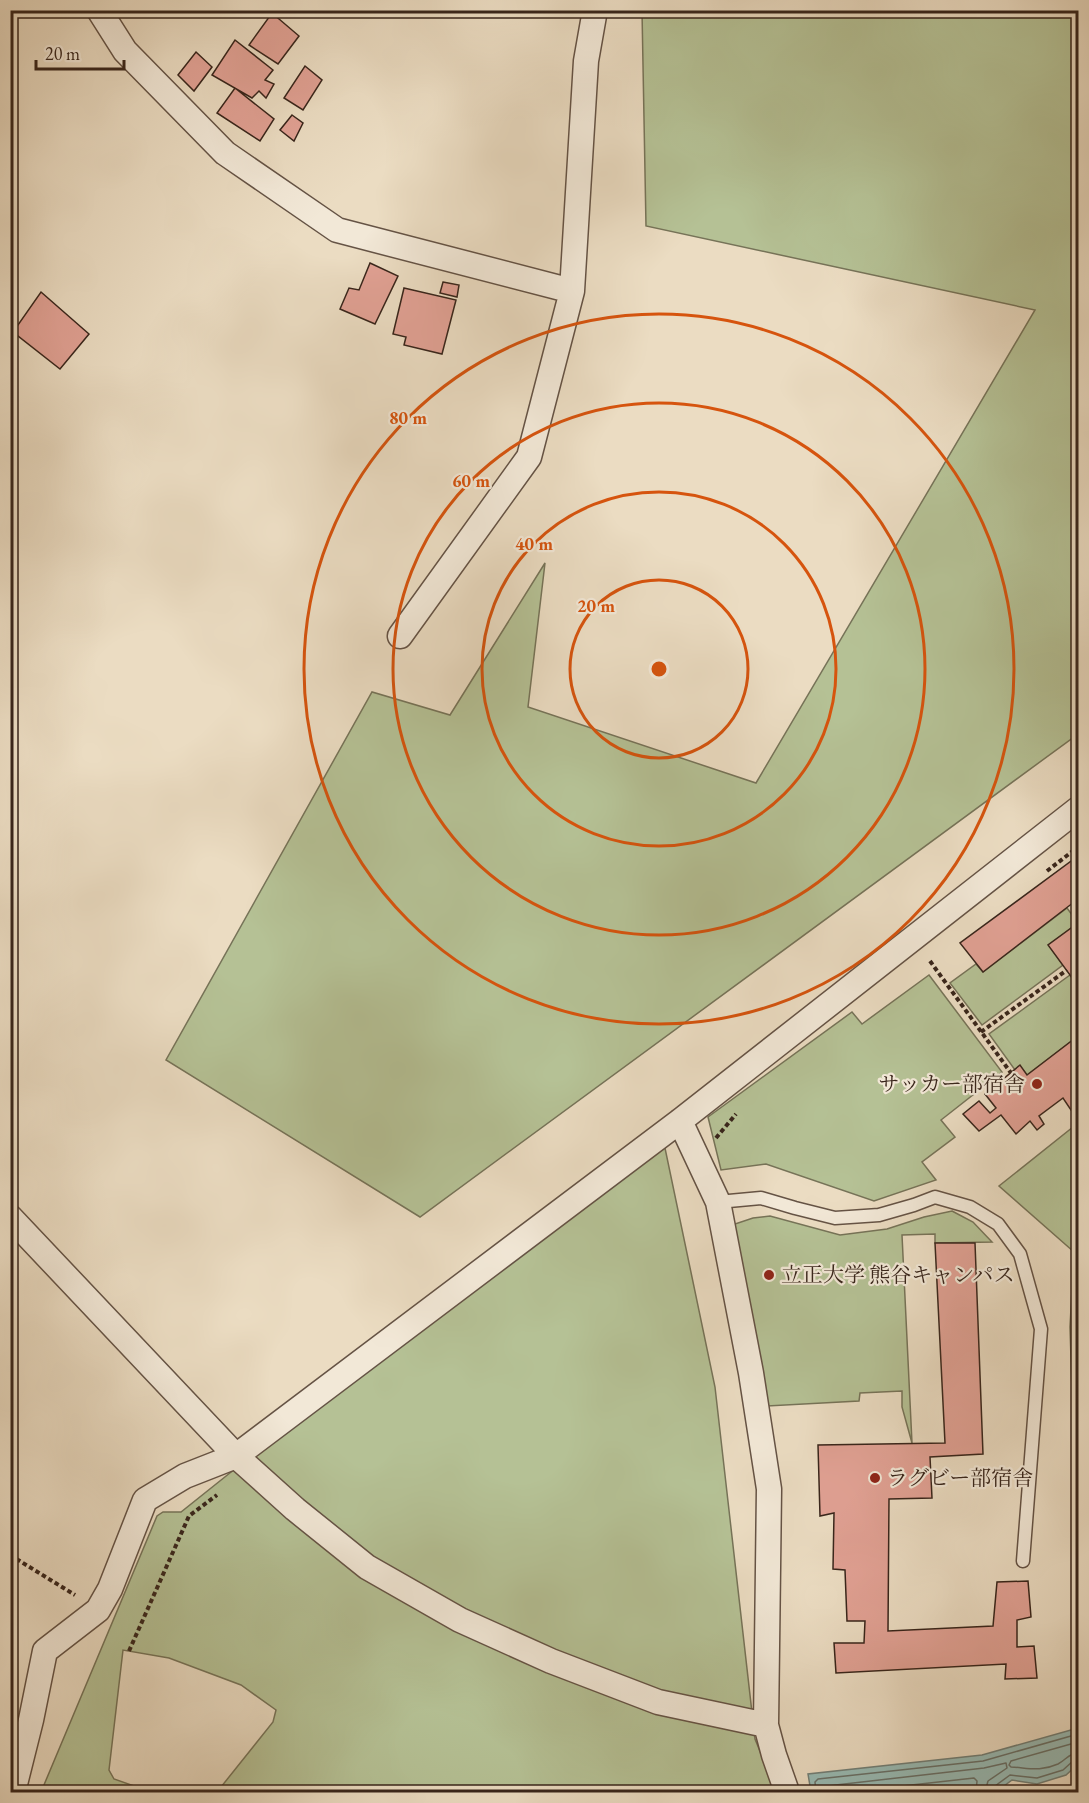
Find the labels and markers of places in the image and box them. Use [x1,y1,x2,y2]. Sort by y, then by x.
centre of rings [649,659,669,679]
place label: サッカー部宿舎 [878,1070,1025,1097]
marker: サッカー部宿舎 [1030,1077,1044,1091]
place label: 立正大学 熊谷キャンパス [781,1261,1015,1288]
marker: 立正大学 熊谷キャンパス [762,1268,776,1282]
place label: ラグビー部宿舎 [887,1464,1033,1491]
marker: ラグビー部宿舎 [868,1471,882,1485]

